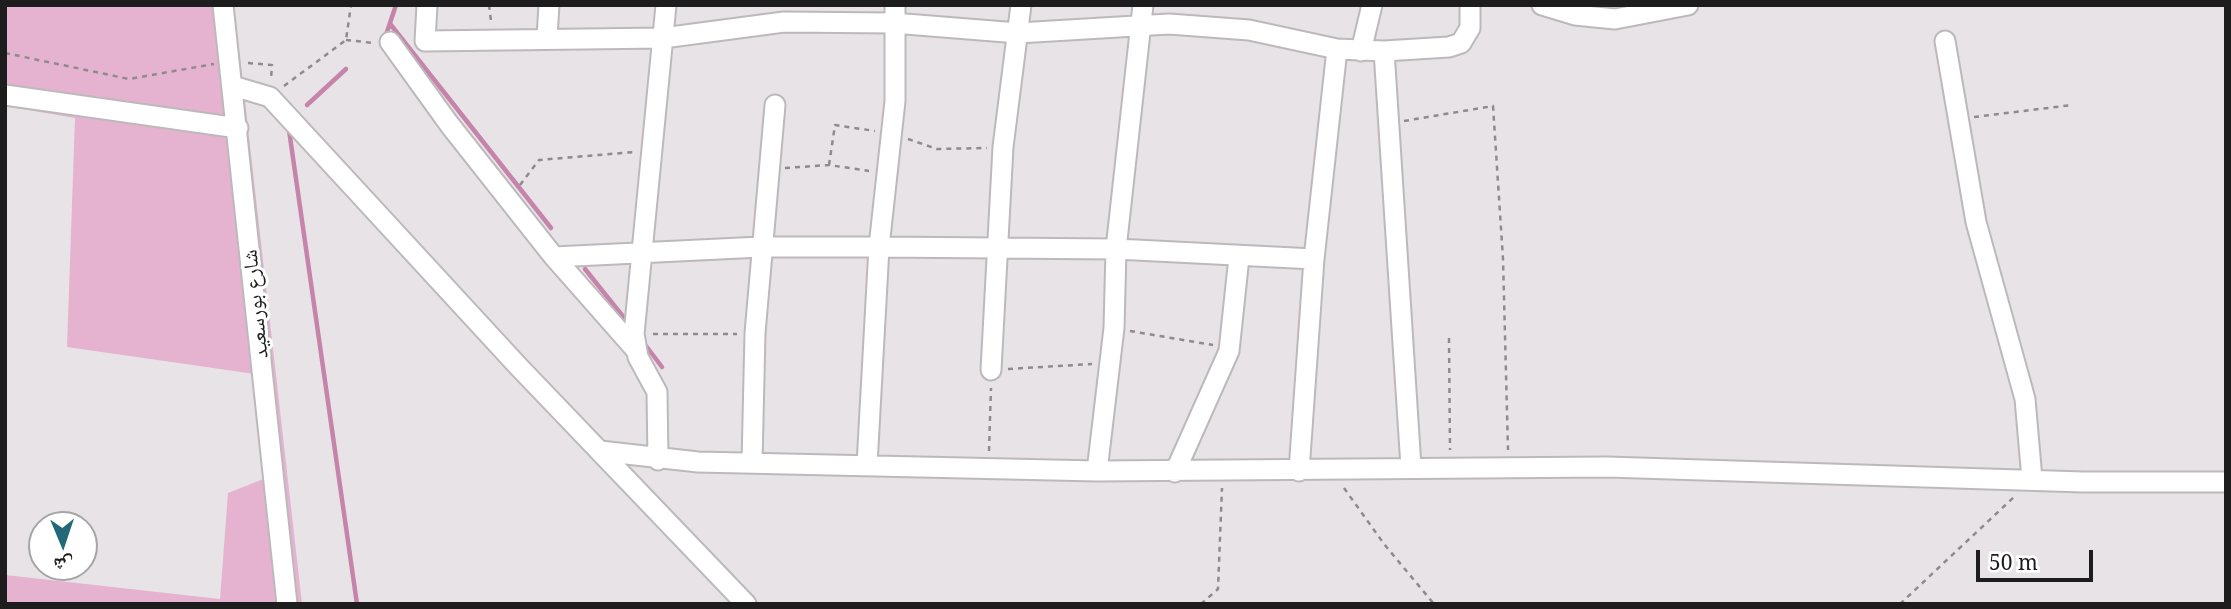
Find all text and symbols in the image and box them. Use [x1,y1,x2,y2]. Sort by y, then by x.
street label: شارع بورسعيد [238,248,274,360]
north arrow [28,511,98,581]
scale bar [1979,536,2096,580]
text: 50 m [1989,548,2038,576]
text: ش [53,552,74,578]

